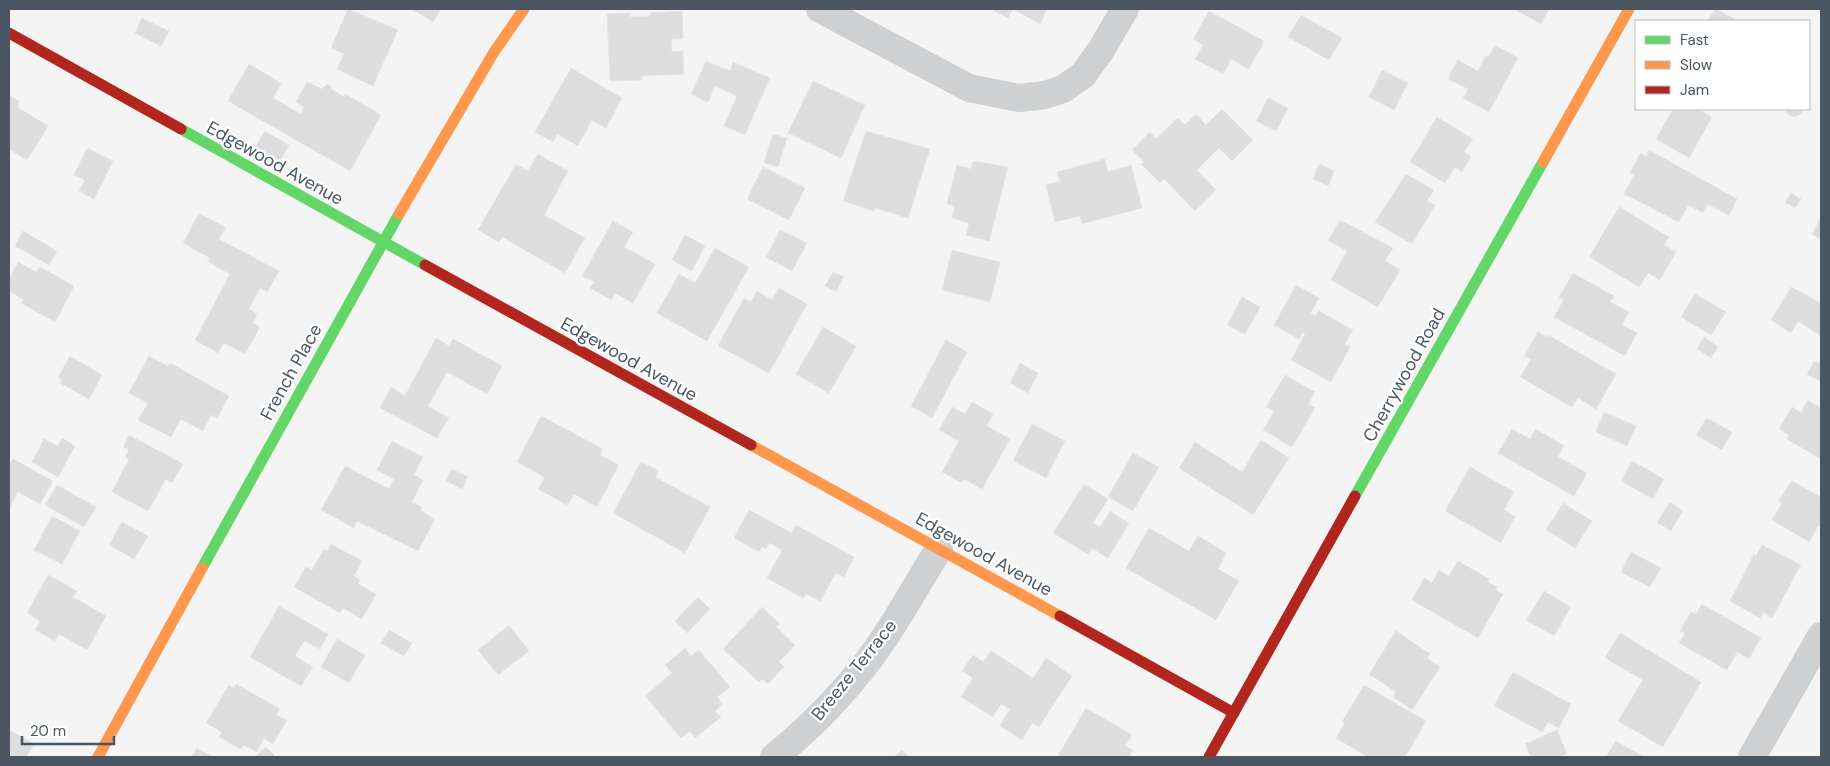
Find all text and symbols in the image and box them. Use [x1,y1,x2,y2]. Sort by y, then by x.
legend [1635,20,1810,110]
text: Fast [1680,30,1709,50]
text: Slow [1680,55,1713,75]
text: Jam [1680,80,1709,100]
street label: Edgewood Avenue [202,115,348,211]
street label: Cherrywood Road [1357,304,1451,446]
street label: Edgewood Avenue [556,311,702,407]
street label: French Place [255,320,327,424]
street label: Edgewood Avenue [911,506,1057,602]
street label: Breeze Terrace [806,615,902,725]
scale bar [22,714,115,746]
text: 20 m [30,721,66,741]

